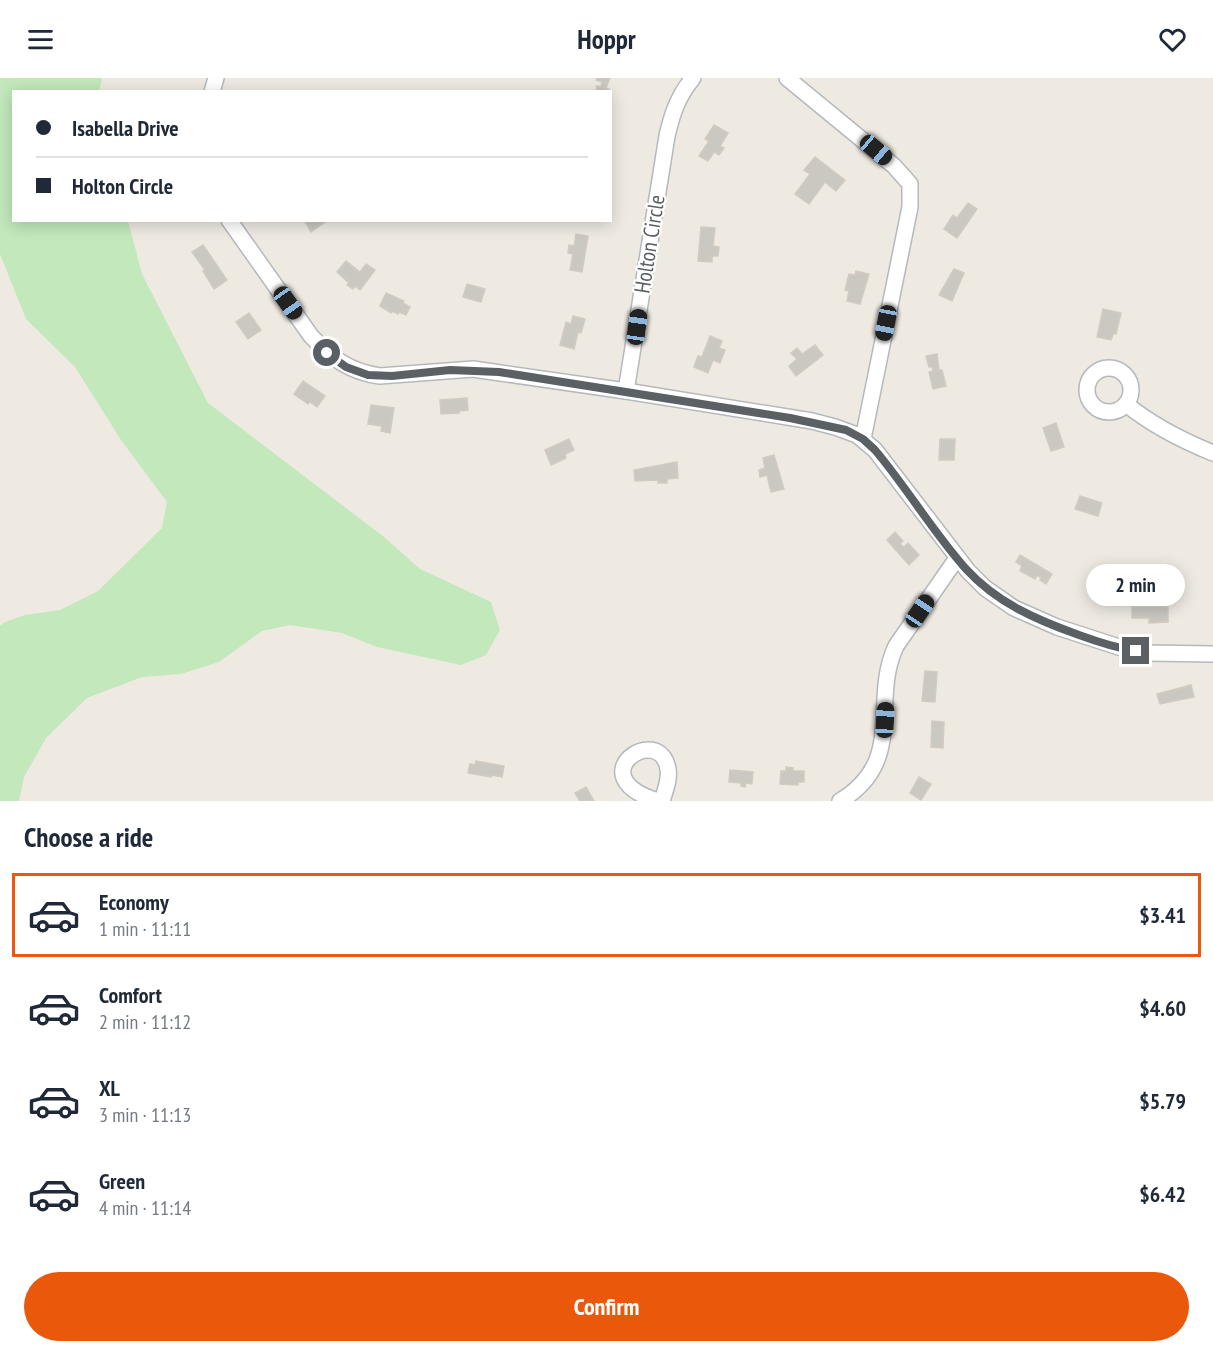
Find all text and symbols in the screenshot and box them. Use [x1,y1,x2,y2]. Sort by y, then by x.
text: Hoppr [577,22,636,56]
icon: menu [24,23,57,56]
icon: heart [1156,23,1189,56]
text: Isabella Drive [72,114,179,142]
car [856,132,896,168]
text: Holton Circle [72,172,173,200]
street label: Holton Circle [627,193,671,295]
car [270,283,306,323]
car [874,304,898,342]
car [626,308,648,346]
route start [313,339,340,366]
callout: 2 min [1086,564,1186,606]
text: 2 min [1115,572,1156,598]
car [902,591,938,631]
route end [1122,637,1149,664]
car [875,702,895,738]
text: Choose a ride [24,820,153,854]
icon: car [27,888,81,942]
text: Economy [99,888,169,916]
text: $3.41 [1139,901,1186,929]
text: 1 min · 11:11 [99,916,191,942]
icon: car [27,981,81,1035]
text: Comfort [99,981,162,1009]
text: $4.60 [1139,994,1186,1022]
text: 2 min · 11:12 [99,1009,191,1035]
icon: car [27,1074,81,1128]
text: XL [99,1074,120,1102]
text: $5.79 [1139,1087,1186,1115]
text: 3 min · 11:13 [99,1102,191,1128]
icon: car [27,1167,81,1221]
text: Green [99,1167,145,1195]
text: $6.42 [1139,1180,1186,1208]
text: 4 min · 11:14 [99,1195,191,1221]
button: Confirm [24,1272,1189,1341]

